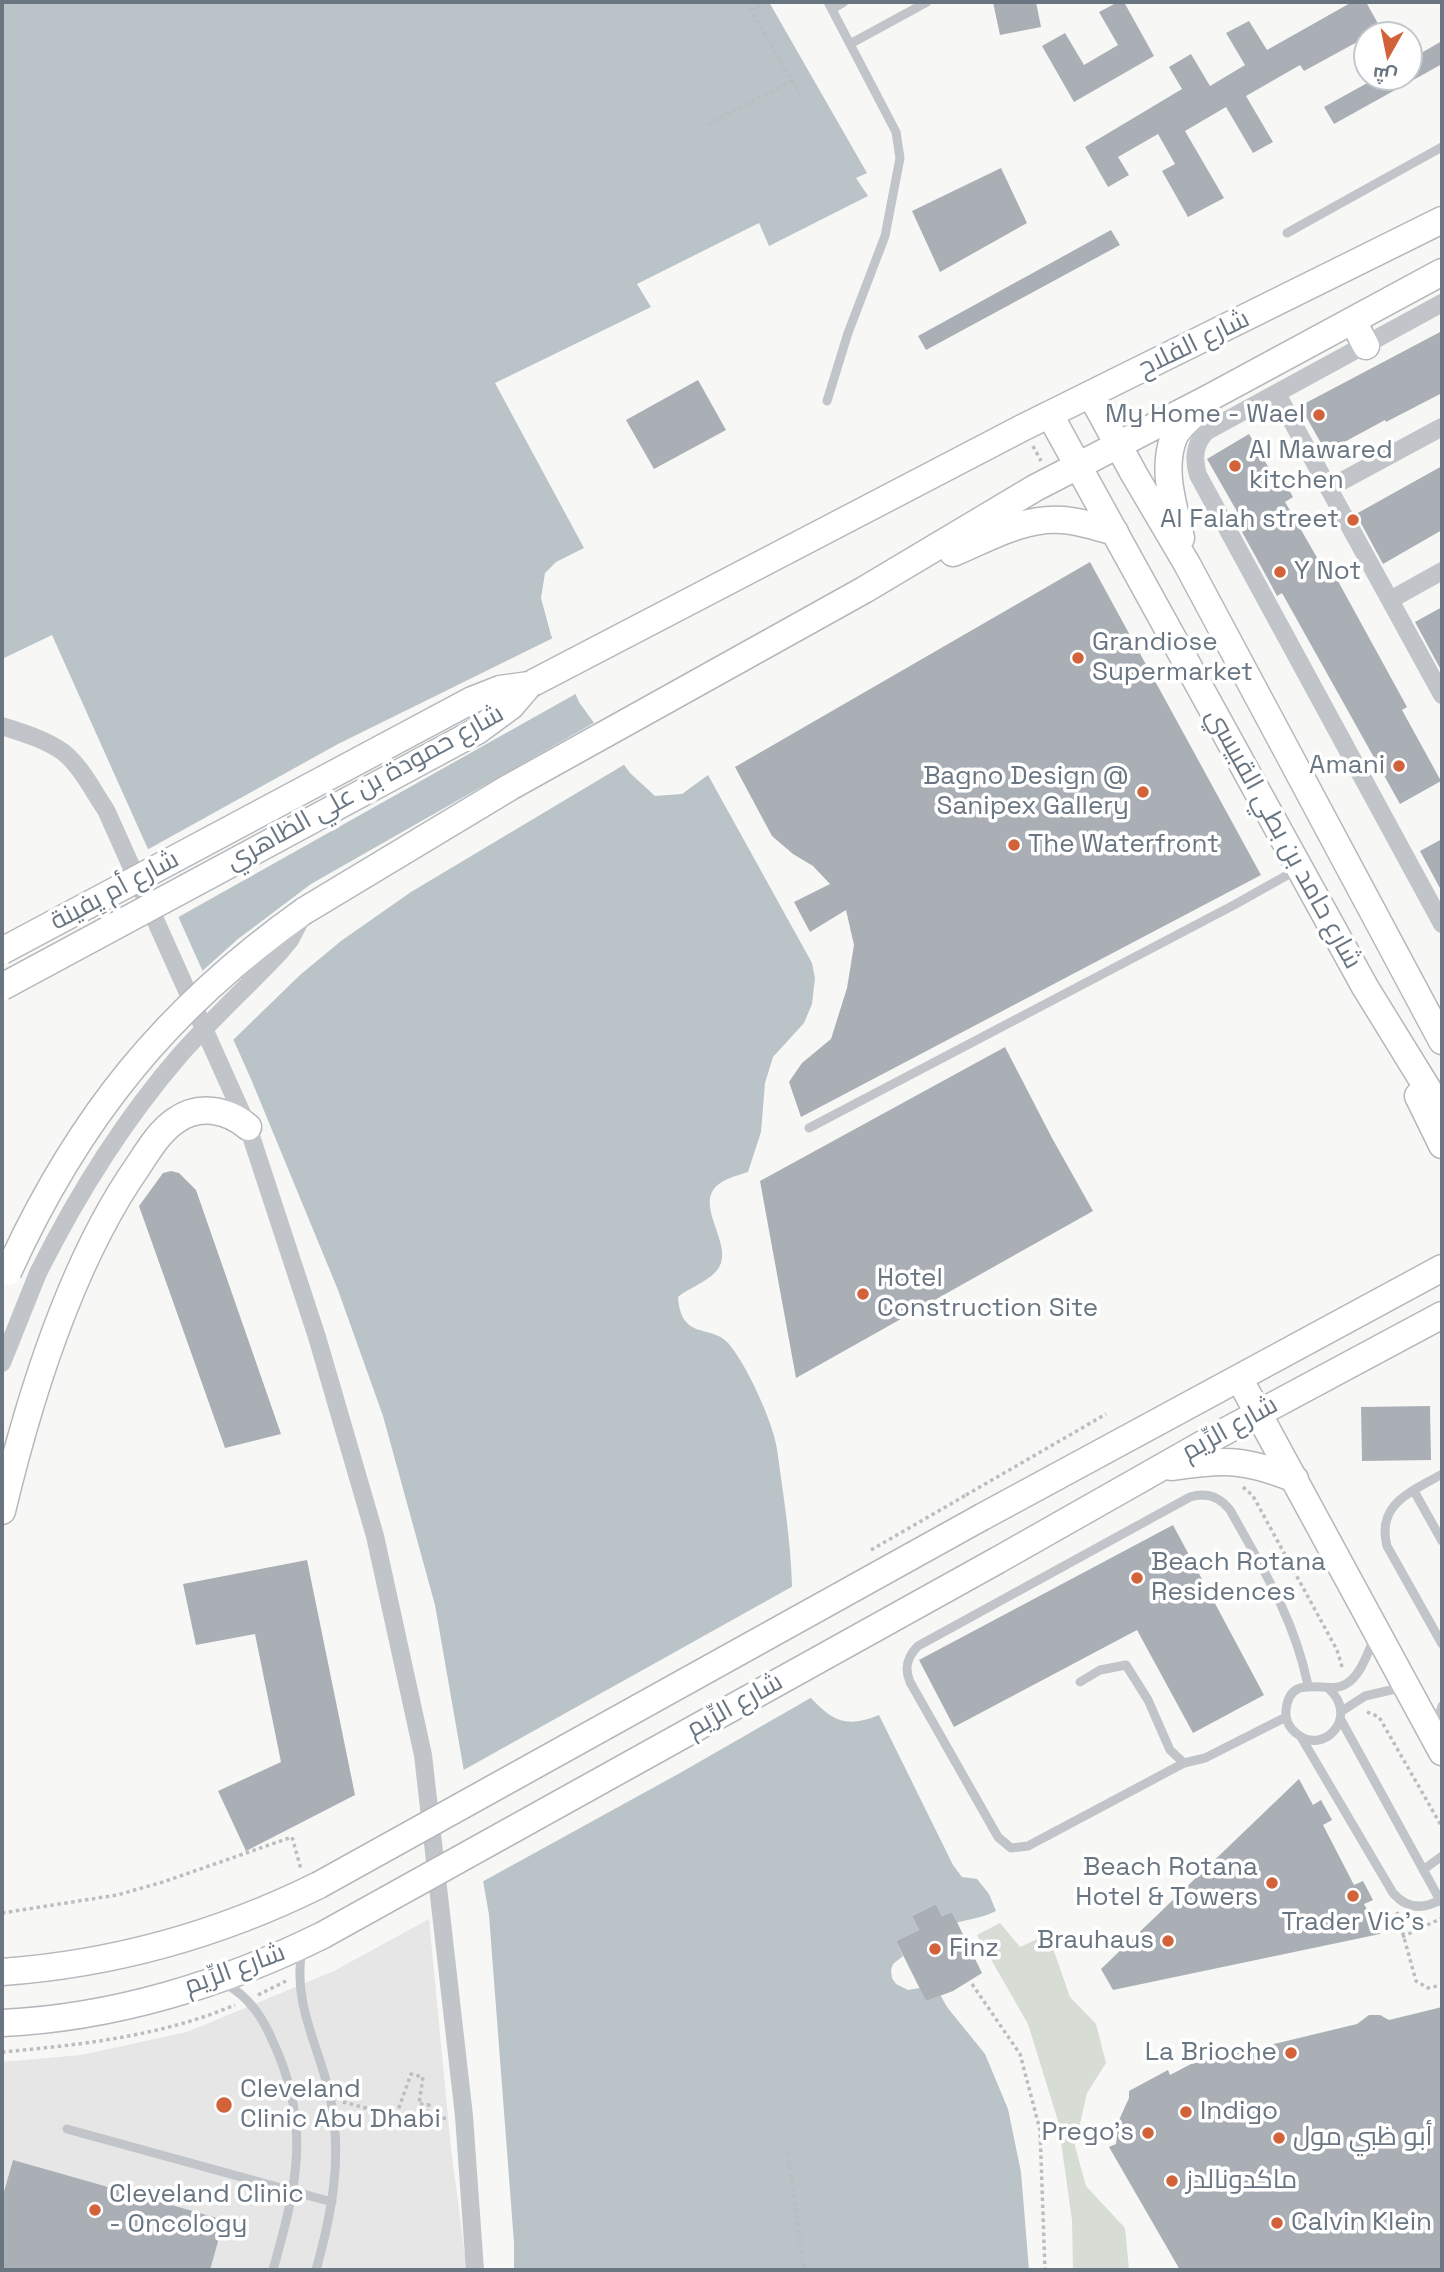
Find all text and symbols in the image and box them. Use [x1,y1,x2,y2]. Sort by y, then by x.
north arrow [1353,21,1423,91]
text: ش [1371,61,1399,90]
street label: شارع الفلاح [1133,304,1255,384]
place label: My Home - Wael [1105,399,1305,431]
marker: My Home - Wael [1311,407,1327,423]
place label: Al Mawared kitchen [1249,435,1393,496]
marker: Al Mawared kitchen [1227,458,1243,474]
place label: Al Falah street [1160,504,1339,536]
marker: Al Falah street [1345,512,1361,528]
place label: Y Not [1294,556,1361,588]
marker: Y Not [1272,564,1288,580]
place label: Grandiose Supermarket [1092,627,1253,688]
marker: Grandiose Supermarket [1070,650,1086,666]
street label: شارع حمودة بن علي الظاهري [221,699,509,877]
street label: شارع حامد بن بطي القبيسي [1198,703,1368,975]
place label: Amani [1309,750,1385,782]
marker: Amani [1391,758,1407,774]
place label: Bagno Design @ Sanipex Gallery [923,761,1129,822]
marker: Bagno Design @ Sanipex Gallery [1135,784,1151,800]
place label: The Waterfront [1028,829,1219,861]
marker: The Waterfront [1006,837,1022,853]
street label: شارع أم يِفينة [45,844,185,938]
place label: Hotel Construction Site [877,1263,1098,1324]
marker: Hotel Construction Site [855,1286,871,1302]
street label: شارع الرِّيم [1176,1390,1284,1468]
place label: Beach Rotana Residences [1151,1547,1326,1608]
marker: Beach Rotana Residences [1129,1570,1145,1586]
street label: شارع الرِّيم [681,1667,789,1745]
place label: Beach Rotana Hotel & Towers [1075,1852,1258,1913]
marker: Beach Rotana Hotel & Towers [1264,1875,1280,1891]
marker: Trader Vic's [1345,1888,1361,1904]
place label: Trader Vic's [1281,1907,1425,1939]
place label: Brauhaus [1037,1925,1154,1957]
place label: Finz [949,1933,999,1965]
marker: Brauhaus [1160,1933,1176,1949]
street label: شارع الرِّيم [180,1937,290,2003]
marker: Finz [927,1941,943,1957]
place label: La Brioche [1145,2037,1277,2069]
marker: La Brioche [1283,2045,1299,2061]
place label: Cleveland Clinic Abu Dhabi [240,2074,441,2136]
marker: Cleveland Clinic Abu Dhabi [214,2095,234,2115]
place label: Indigo [1200,2096,1278,2128]
marker: Indigo [1178,2104,1194,2120]
place label: Prego's [1042,2117,1134,2149]
place label: أبو ظبي مول [1293,2122,1433,2154]
marker: Prego's [1140,2125,1156,2141]
marker: أبو ظبي مول [1271,2130,1287,2146]
place label: ماكدونالدز [1186,2165,1297,2197]
marker: ماكدونالدز [1164,2173,1180,2189]
place label: Cleveland Clinic - Oncology [109,2179,304,2240]
marker: Cleveland Clinic - Oncology [87,2202,103,2218]
place label: Calvin Klein [1291,2207,1432,2239]
marker: Calvin Klein [1269,2215,1285,2231]

